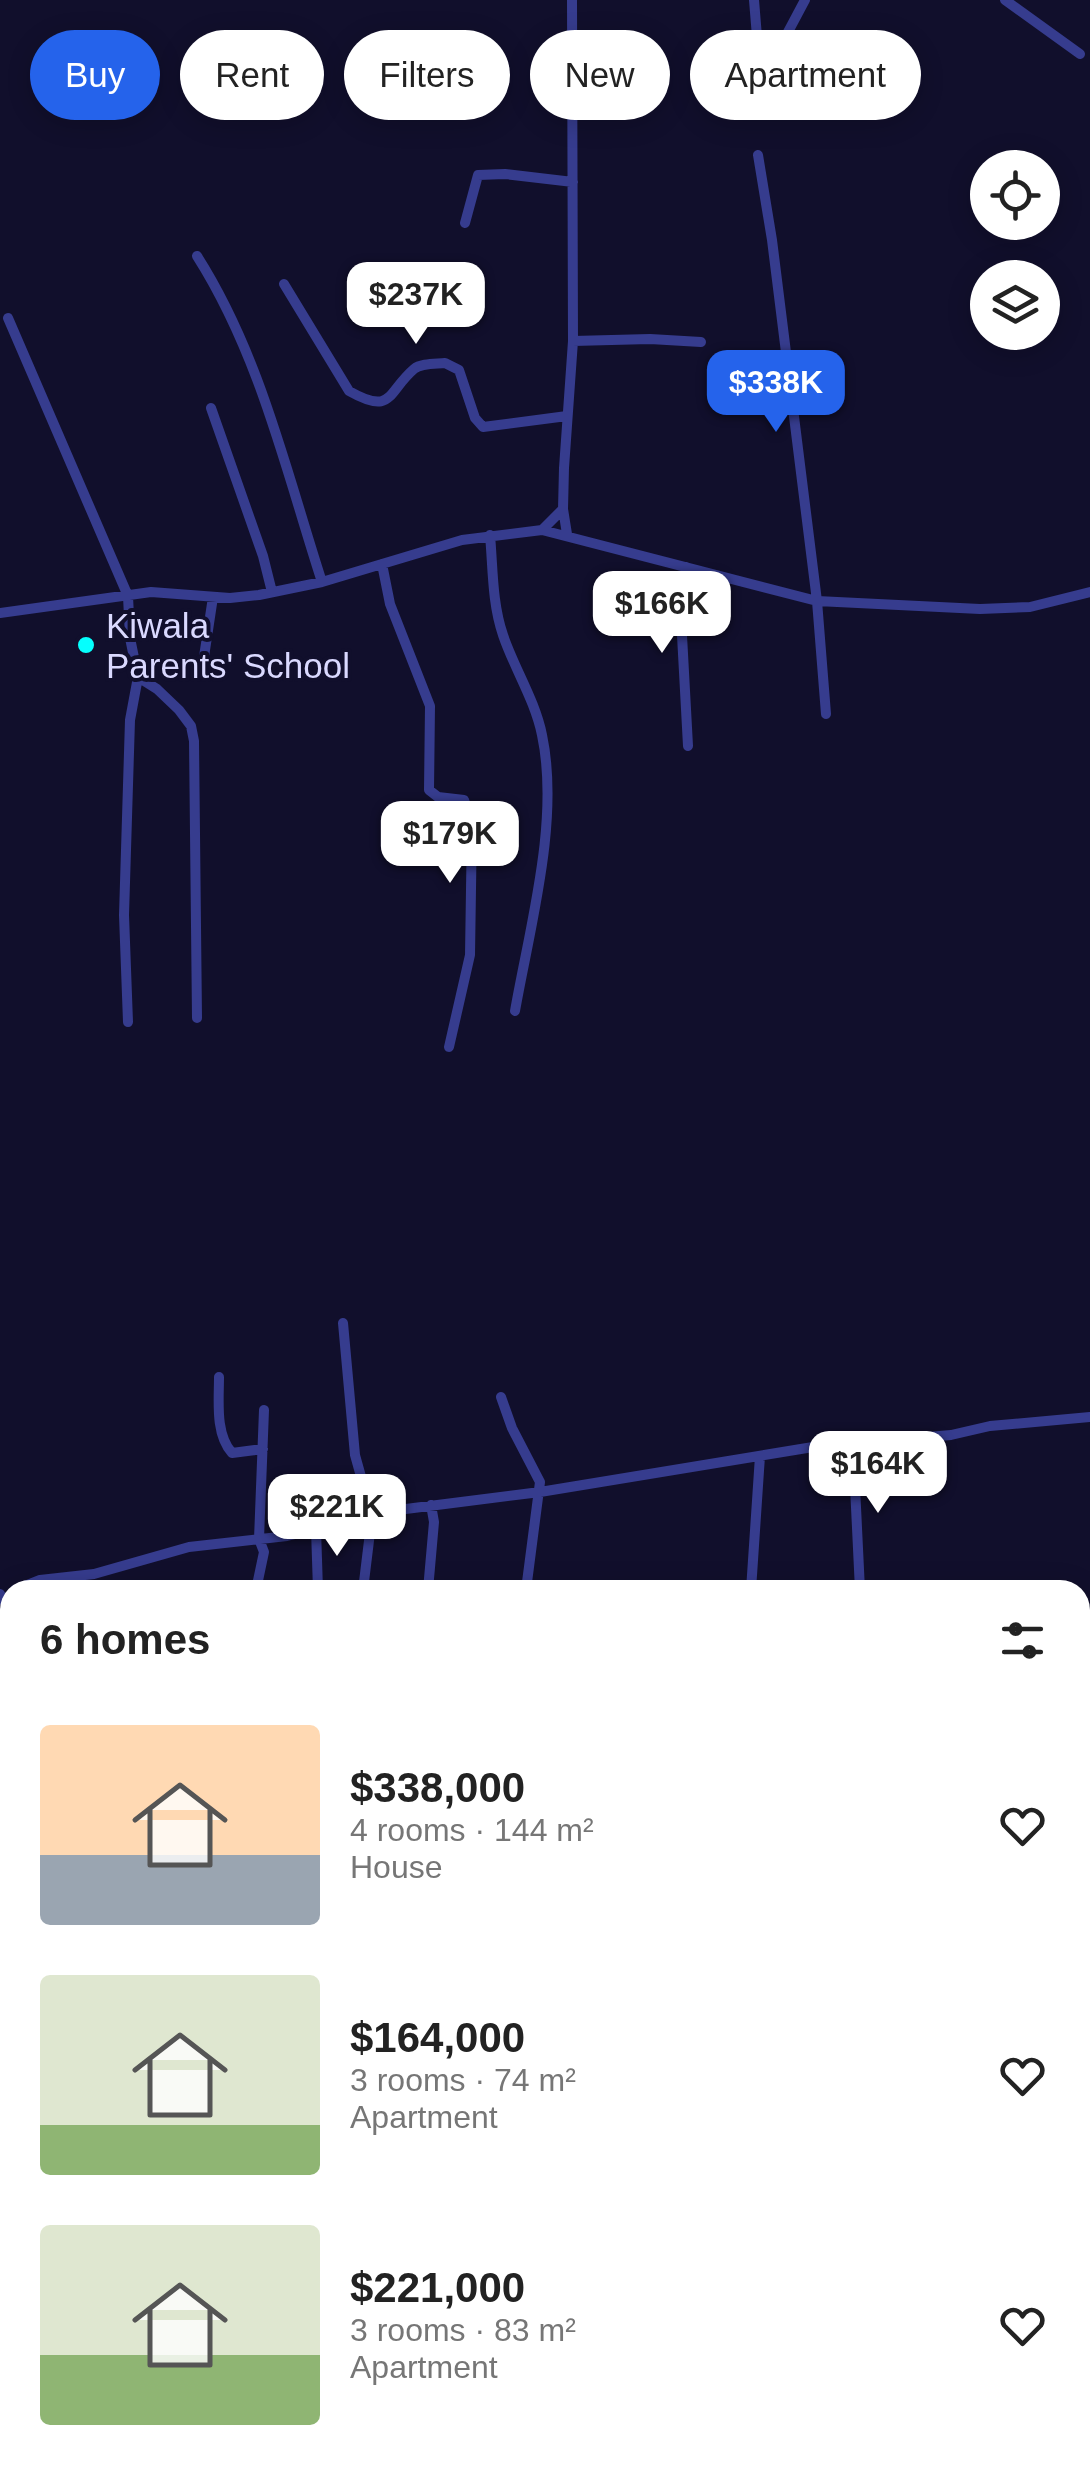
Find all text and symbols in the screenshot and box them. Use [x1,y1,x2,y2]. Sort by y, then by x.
chip: Buy [30,30,160,120]
chip: Rent [180,30,324,120]
chip: Filters [344,30,510,120]
chip: New [530,30,670,120]
chip: Apartment [690,30,921,120]
map controls [970,150,1060,350]
button: locate [970,150,1060,240]
button: layers [970,260,1060,350]
pin: $237K [346,262,486,347]
text: $237K [369,276,463,312]
pin: $338K [706,350,846,435]
text: $338K [729,364,823,400]
pin: $166K [592,571,732,656]
text: $166K [615,585,709,621]
place label: Kiwala Parents' School [106,606,350,685]
marker: Kiwala Parents' School [75,634,97,656]
pin: $179K [380,801,520,886]
text: $179K [403,815,497,851]
pin: $164K [808,1431,948,1516]
text: $164K [831,1445,925,1481]
pin: $221K [267,1474,407,1559]
text: $221K [290,1488,384,1524]
icon: filters [995,1613,1050,1668]
text: 6 homes [40,1616,210,1663]
text: $338,000 [350,1764,525,1811]
icon: home [120,1765,240,1885]
icon: heart [995,1798,1050,1853]
text: 4 rooms · 144 m² [350,1812,594,1848]
text: House [350,1849,443,1885]
text: $164,000 [350,2014,525,2061]
icon: home [120,2015,240,2135]
icon: heart [995,2048,1050,2103]
text: 3 rooms · 74 m² [350,2062,576,2098]
text: Apartment [350,2099,498,2135]
text: $221,000 [350,2264,525,2311]
icon: home [120,2265,240,2385]
icon: heart [995,2298,1050,2353]
text: 3 rooms · 83 m² [350,2312,576,2348]
text: Apartment [350,2349,498,2385]

